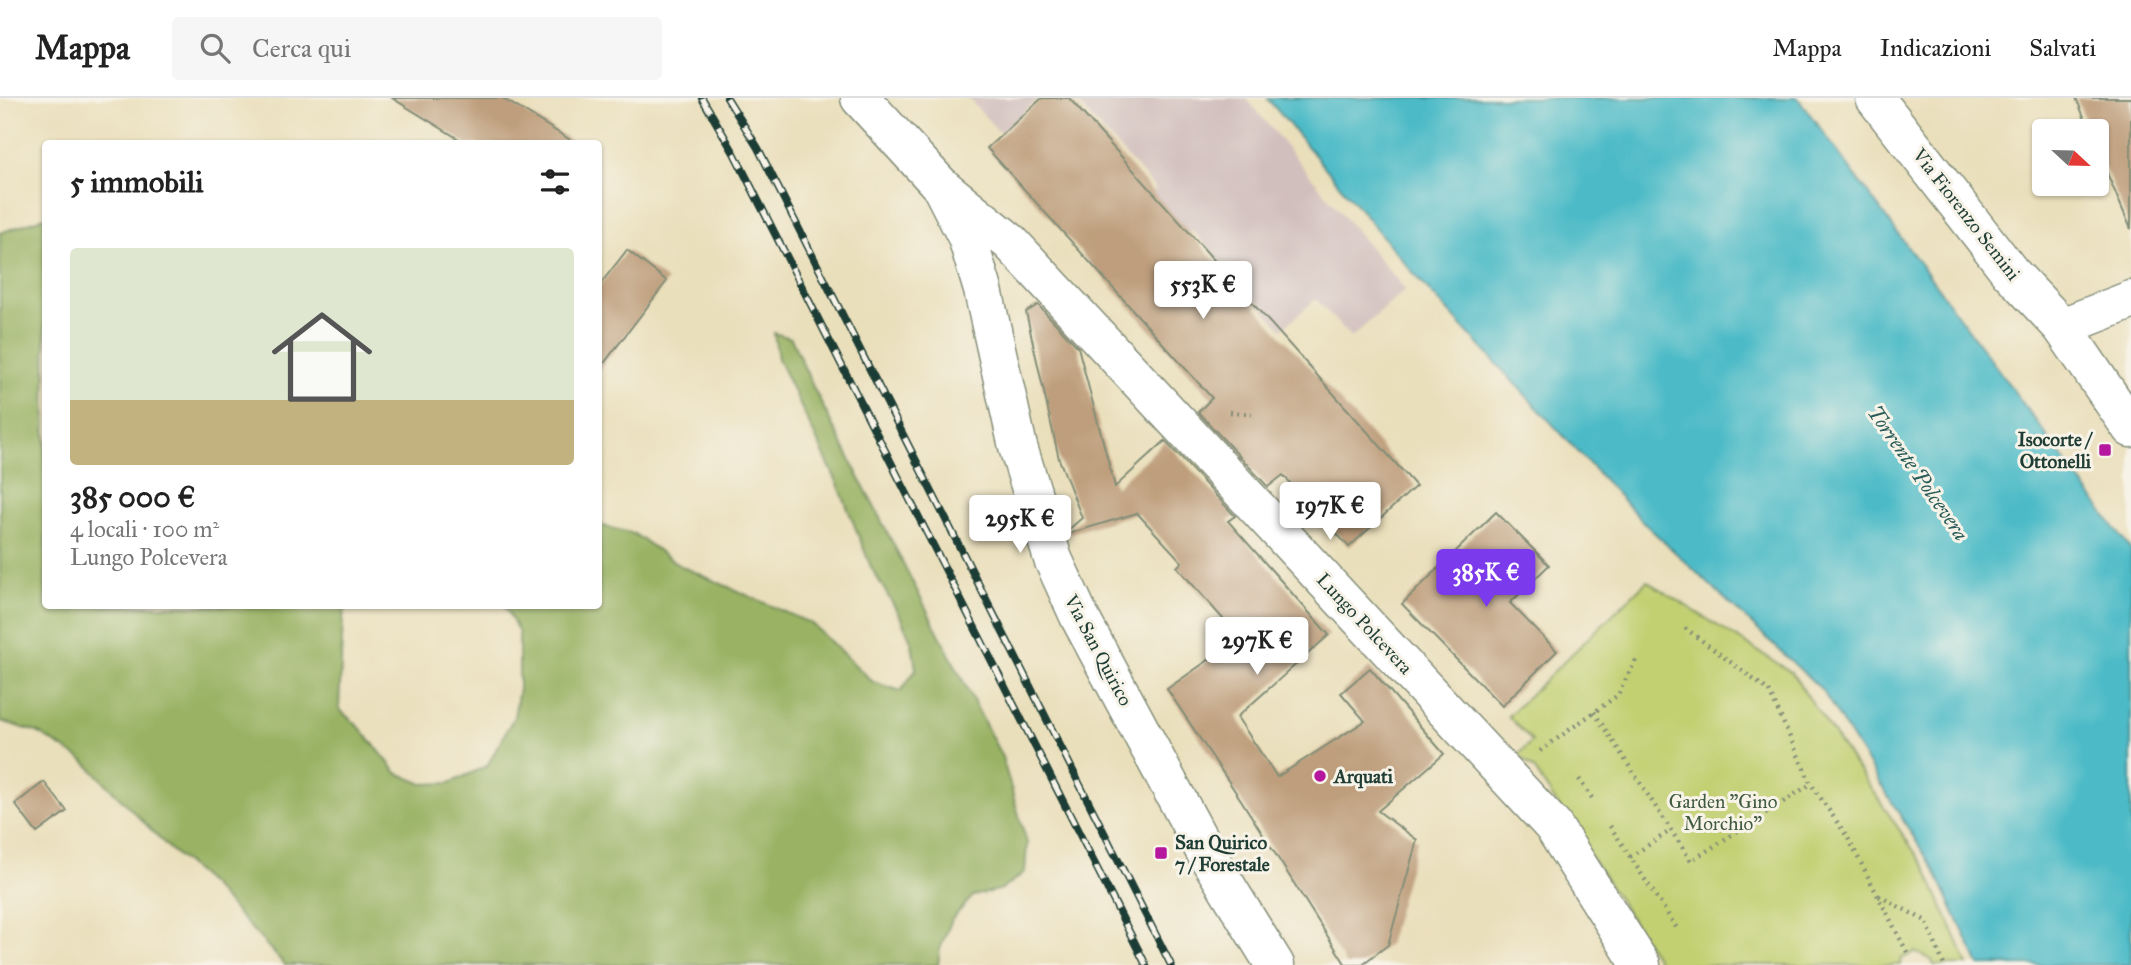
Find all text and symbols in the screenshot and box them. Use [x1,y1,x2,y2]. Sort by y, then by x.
search box [172,17,662,80]
text: Mappa [35,28,130,68]
icon: search [196,29,234,67]
text: Cerca qui [252,32,351,64]
text: Mappa [1773,33,1842,63]
text: Indicazioni [1880,33,1991,63]
text: Salvati [2029,33,2096,63]
north arrow [2032,119,2109,196]
map controls [2032,119,2109,196]
street label: Via Fiorenzo Semini [1907,143,2025,285]
icon: filters [536,163,574,201]
text: 5 immobili [70,164,203,200]
pin: 553K € [1146,262,1260,321]
text: 553K € [1170,270,1236,298]
icon: home [259,294,385,420]
water label: Torrente Polcevera [1862,400,1974,546]
place label: Isocorte / Ottonelli [2018,428,2093,473]
marker: Isocorte / Ottonelli [2097,442,2113,458]
text: 385 000 € [70,479,195,515]
pin: 197K € [1273,482,1387,542]
text: 197K € [1296,491,1364,519]
pin: 295K € [963,496,1077,555]
text: 295K € [985,504,1055,532]
text: 4 locali · 100 m² [70,515,219,543]
text: Lungo Polcevera [70,543,227,571]
pin: 385K € [1429,550,1543,609]
text: 385K € [1452,558,1520,586]
street label: Lungo Polcevera [1311,568,1418,680]
street label: Via San Quirico [1059,590,1138,710]
pin: 297K € [1200,618,1314,677]
text: 297K € [1221,626,1293,654]
place label: Arquati [1332,765,1394,789]
marker: Arquati [1312,768,1328,784]
park label: Garden "Gino Morchio" [1669,790,1778,835]
place label: San Quirico 7 / Forestale [1175,831,1270,876]
marker: San Quirico 7 / Forestale [1153,845,1169,861]

